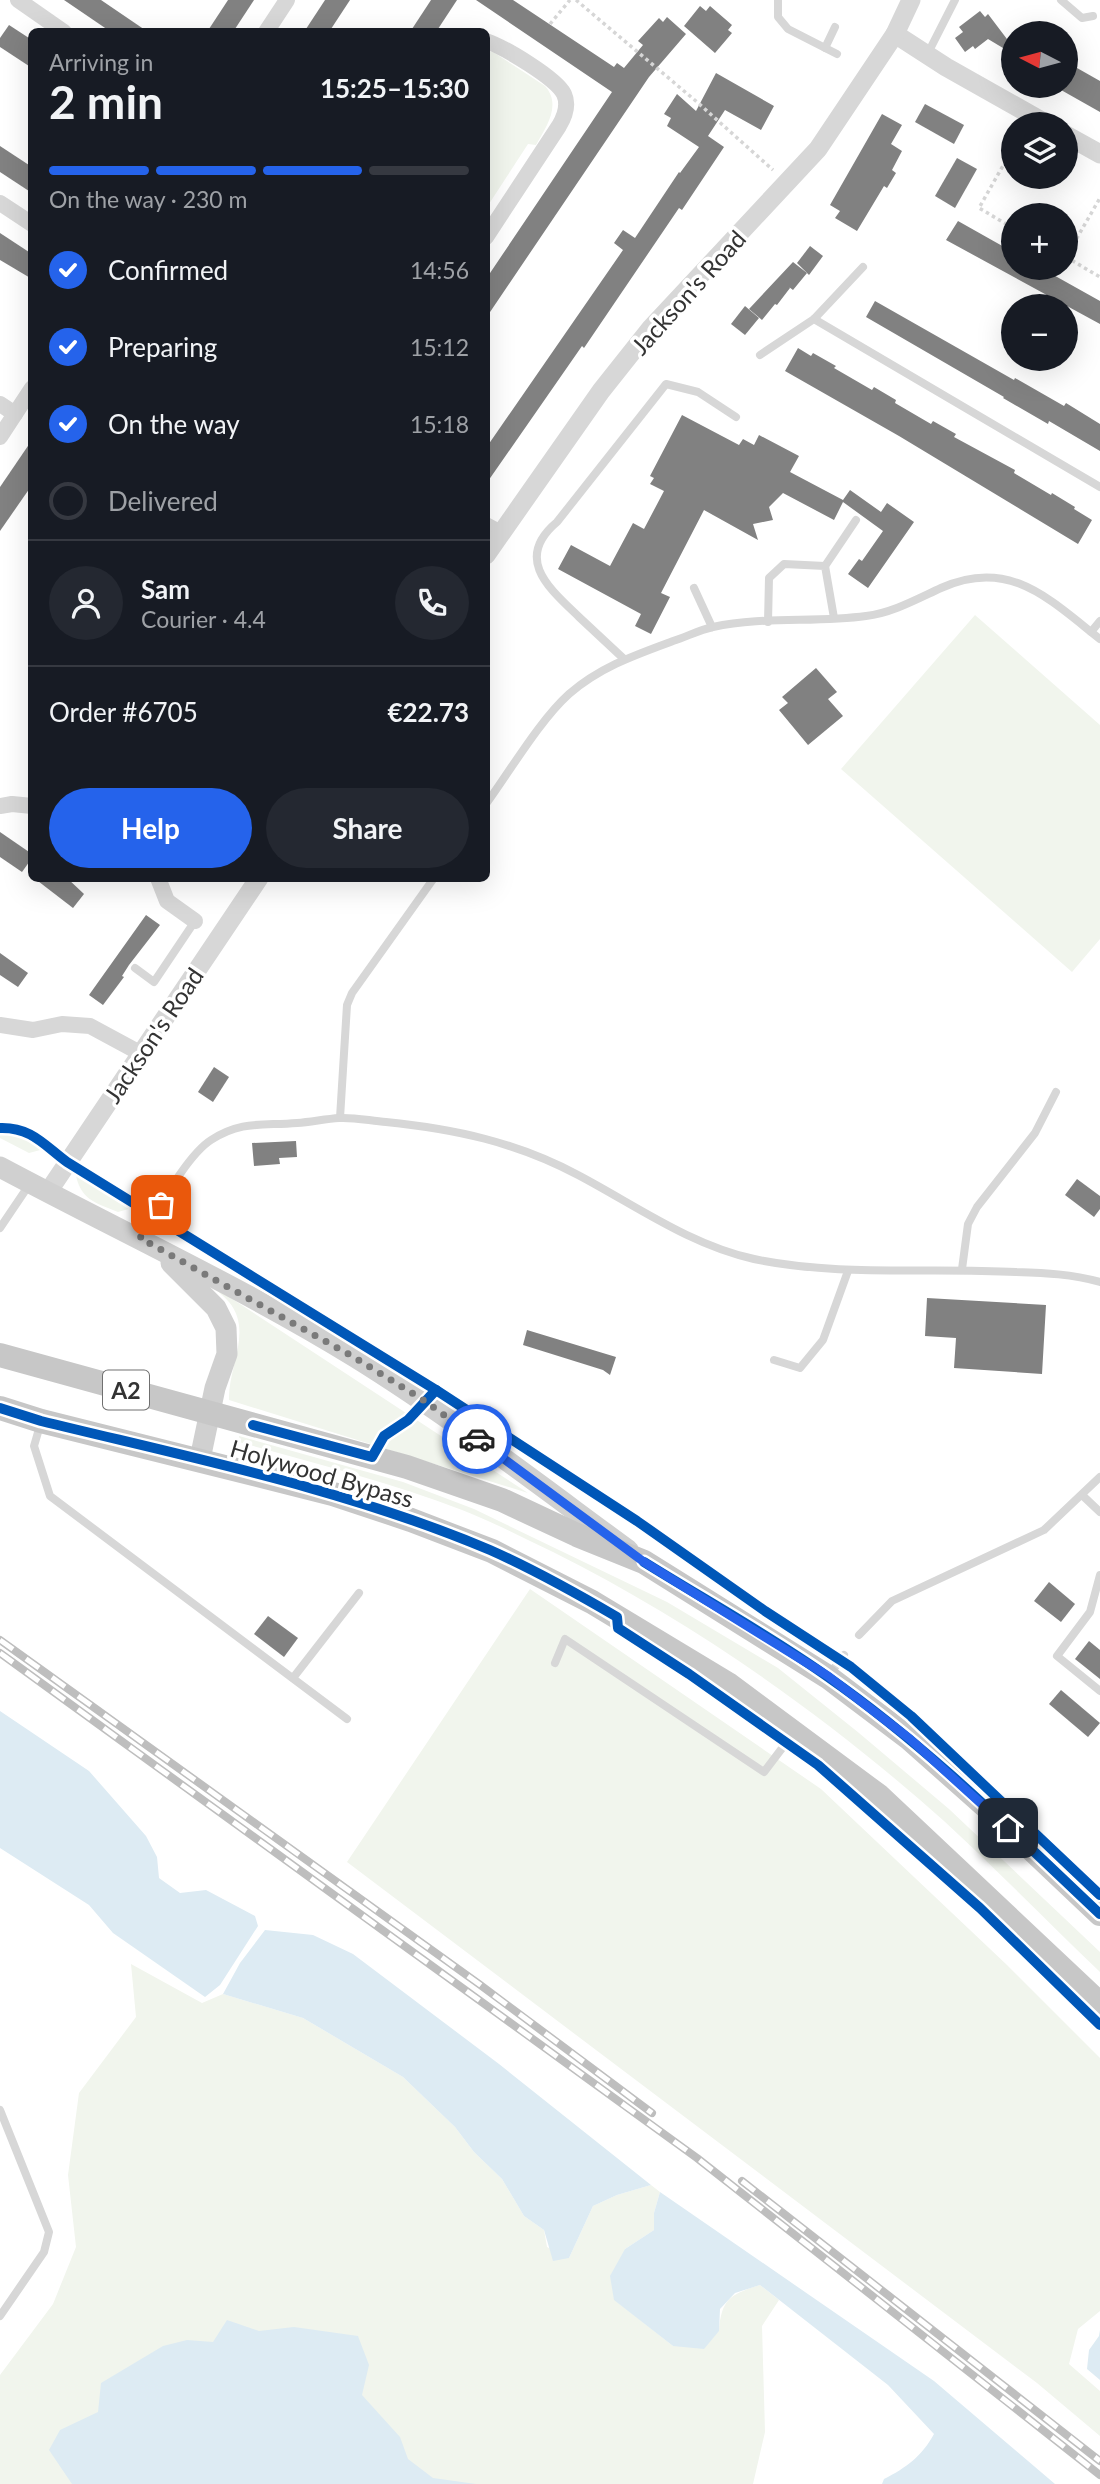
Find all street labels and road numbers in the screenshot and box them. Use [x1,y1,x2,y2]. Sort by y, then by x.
street label: Jackson's Road [625,224,751,360]
street label: Jackson's Road [97,962,209,1108]
road number: A2 [103,1371,149,1410]
street label: Holywood Bypass [227,1433,417,1513]

